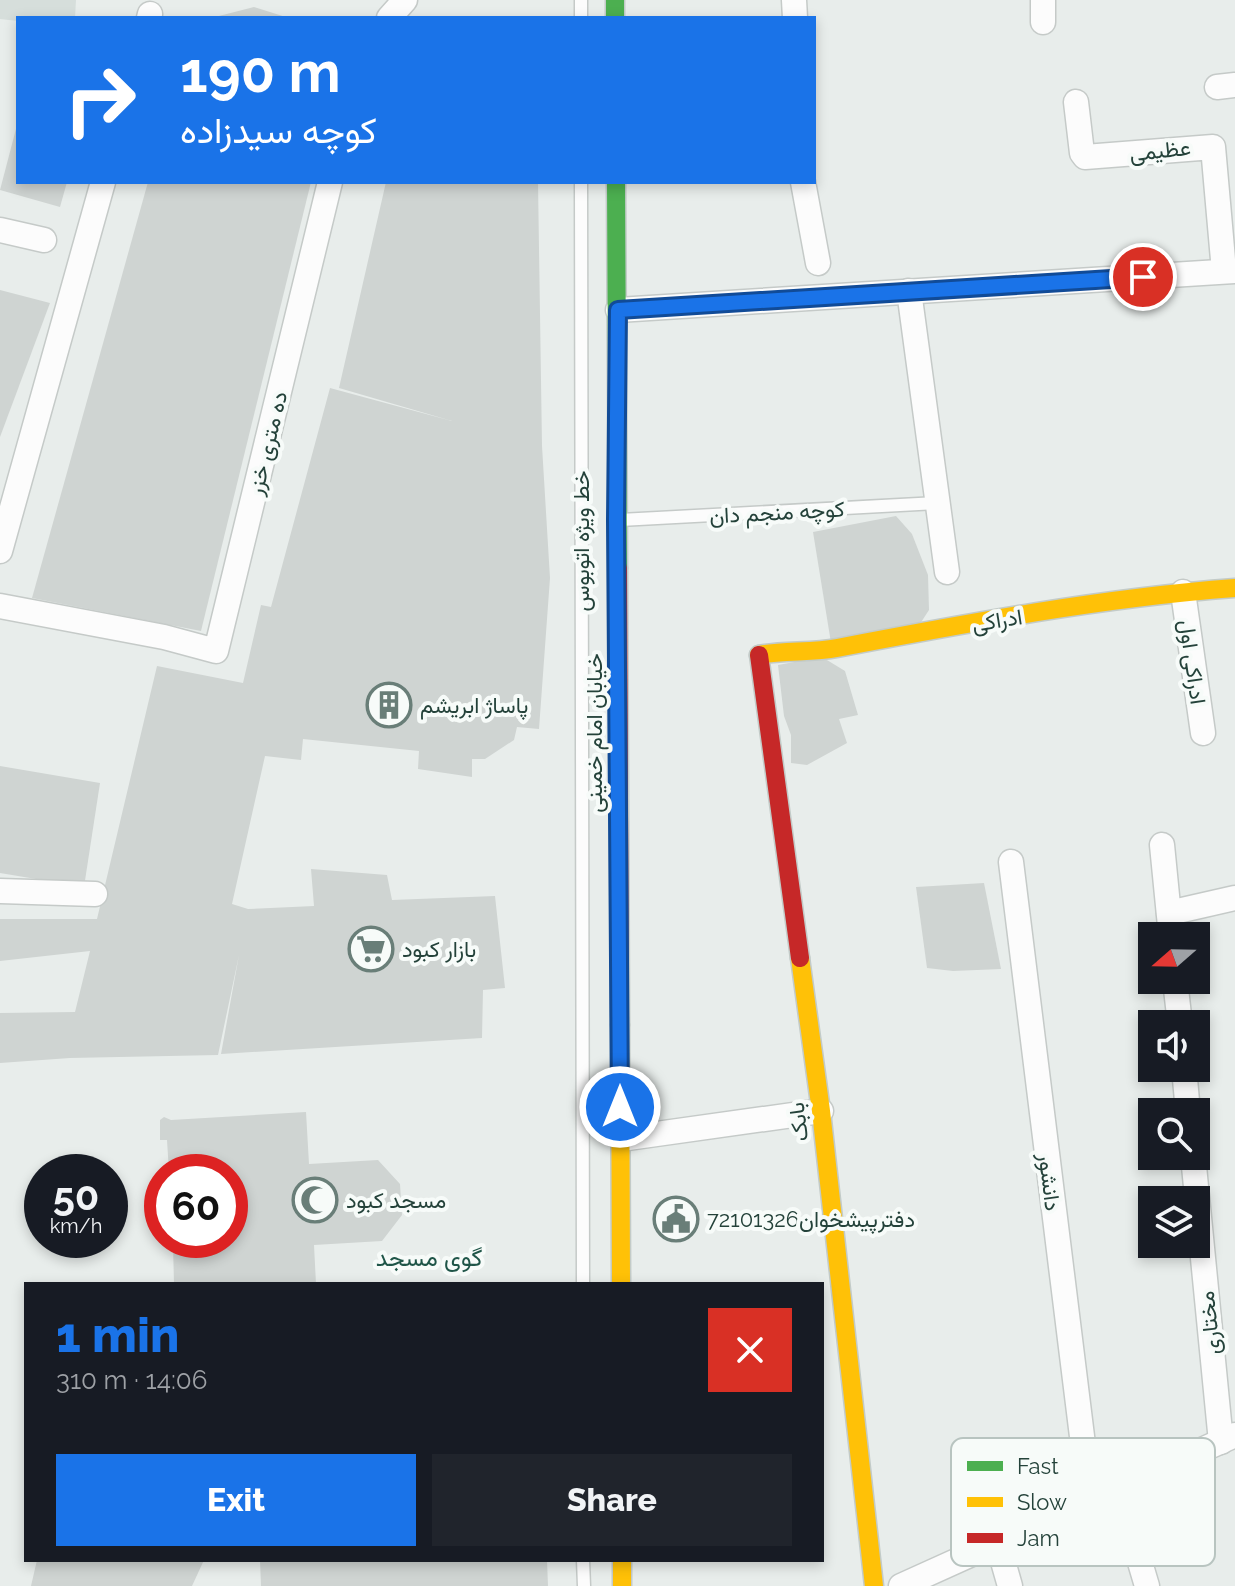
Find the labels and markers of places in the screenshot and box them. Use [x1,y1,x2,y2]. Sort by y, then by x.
pin [1109,243,1177,311]
building icon: پاساژ ابریشم [365,681,413,729]
place label: پاساژ ابریشم [420,692,528,720]
supermarket icon: بازار کبود [347,925,395,973]
place label: بازار کبود [402,936,476,963]
mosque icon: مسجد کبود [291,1176,339,1224]
place label: مسجد کبود [346,1187,446,1214]
public building icon: دفترپیشخوان72101326 [652,1195,700,1243]
place label: دفترپیشخوان72101326 [707,1206,915,1234]

